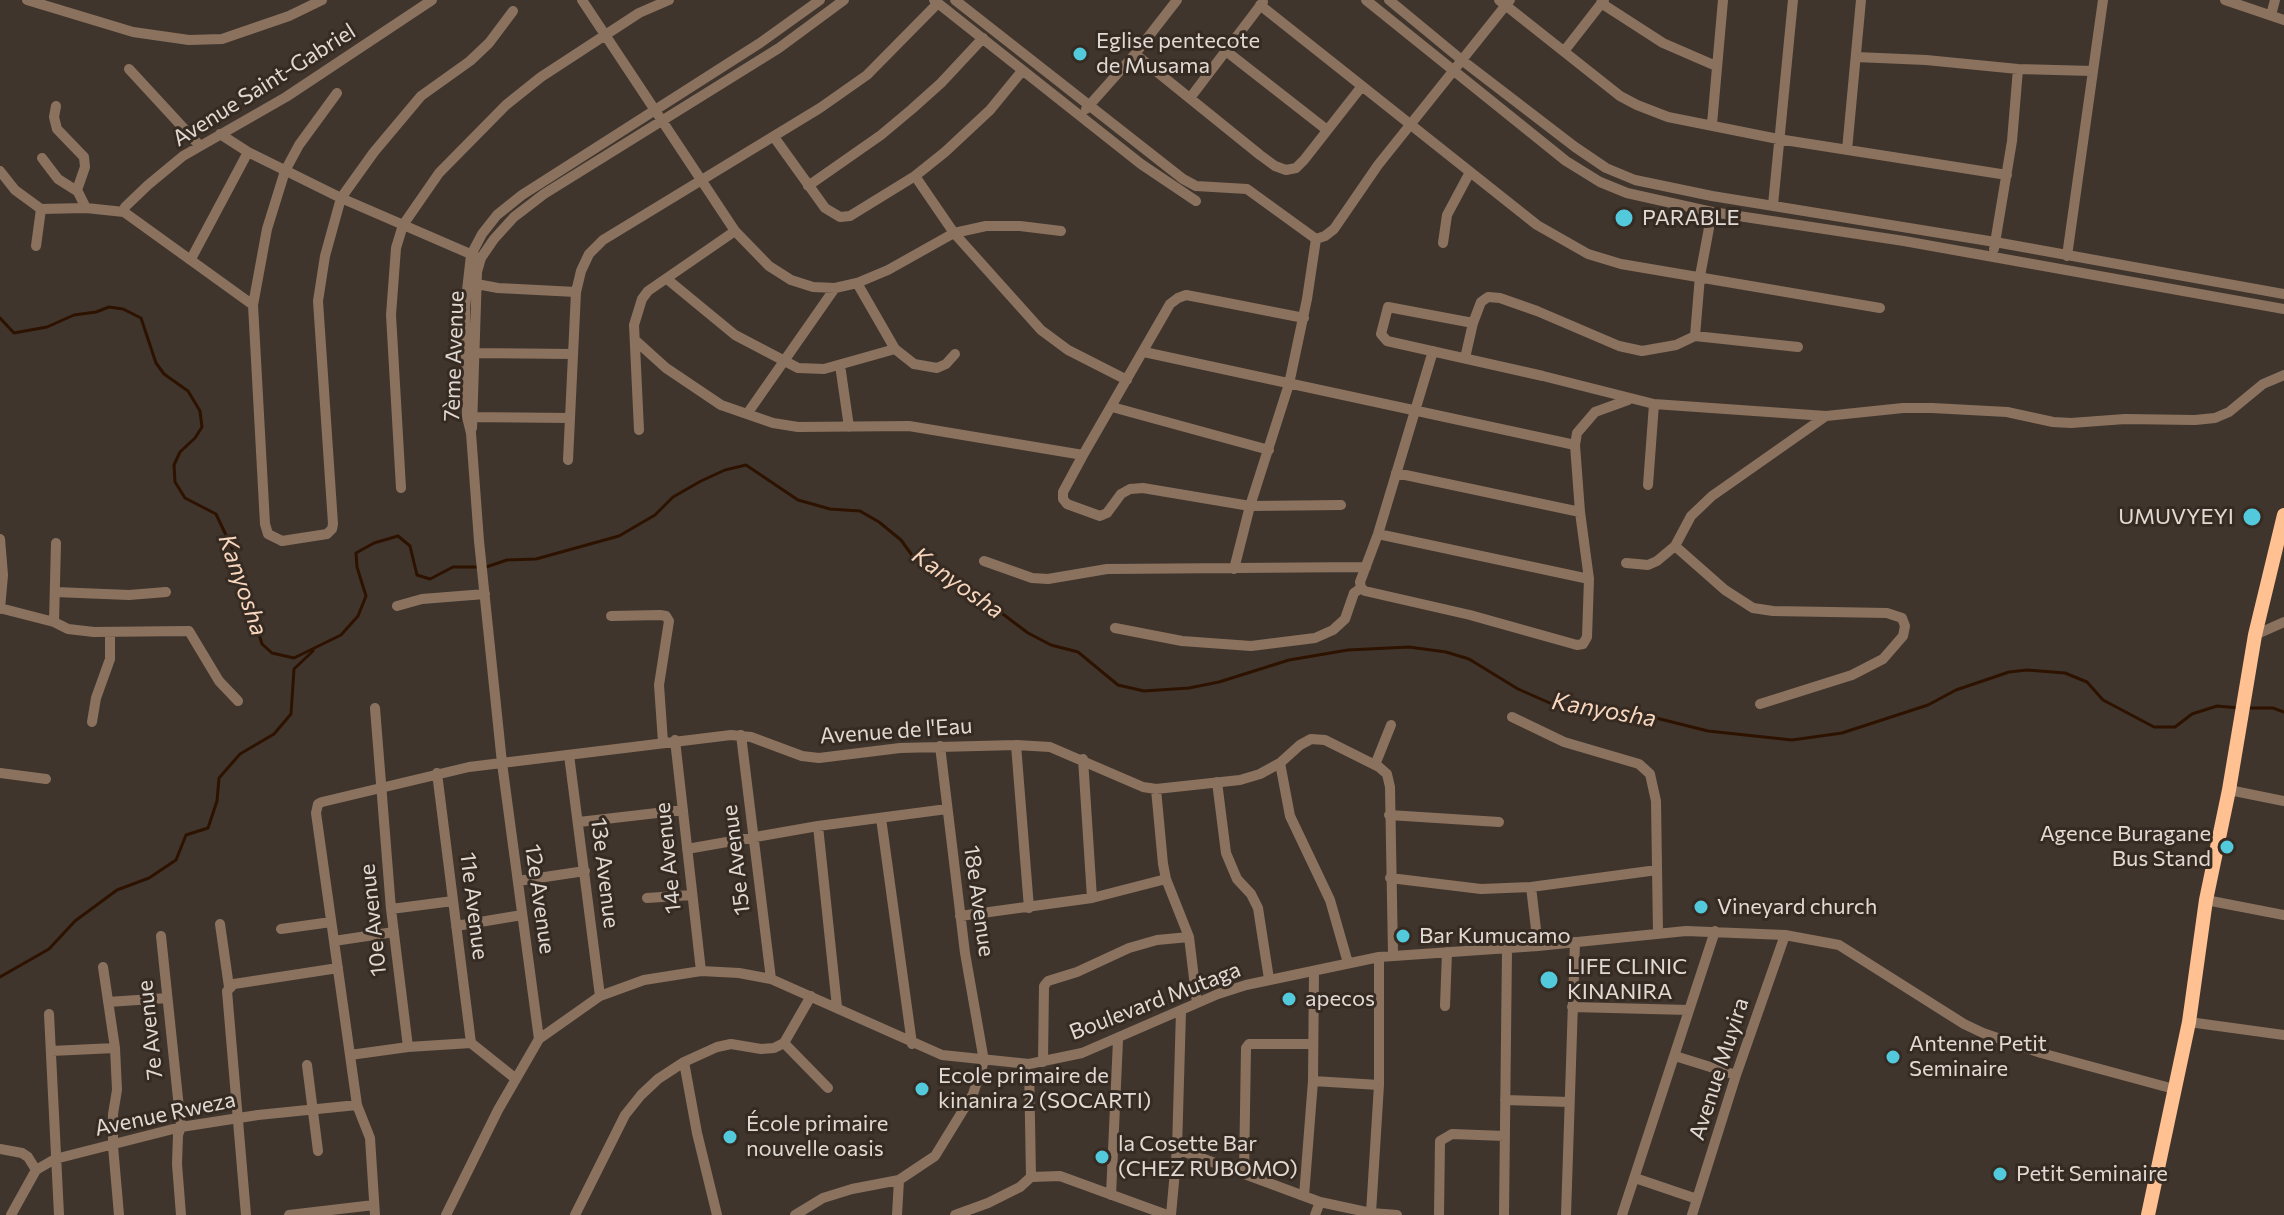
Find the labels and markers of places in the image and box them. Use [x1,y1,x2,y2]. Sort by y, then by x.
place label: Eglise pentecote de Musama [1096,28,1260,80]
marker: Eglise pentecote de Musama [1071,45,1089,63]
place label: PARABLE [1642,205,1740,231]
marker: PARABLE [1613,207,1635,229]
place label: UMUVYEYI [2118,504,2234,530]
marker: UMUVYEYI [2241,506,2263,528]
place label: Agence Buragane Bus Stand [2040,821,2211,872]
marker: Agence Buragane Bus Stand [2218,838,2236,856]
place label: Vineyard church [1717,894,1877,920]
marker: Vineyard church [1692,898,1710,916]
place label: Bar Kumucamo [1419,923,1571,949]
marker: Bar Kumucamo [1394,927,1412,945]
place label: LIFE CLINIC KINANIRA [1567,954,1687,1006]
marker: LIFE CLINIC KINANIRA [1538,969,1560,991]
place label: apecos [1305,986,1375,1012]
marker: apecos [1280,990,1298,1008]
place label: Antenne Petit Seminaire [1909,1031,2047,1082]
marker: Antenne Petit Seminaire [1884,1048,1902,1066]
place label: Ecole primaire de kinanira 2 (SOCARTI) [938,1063,1151,1114]
marker: Ecole primaire de kinanira 2 (SOCARTI) [913,1080,931,1098]
place label: École primaire nouvelle oasis [746,1111,888,1162]
marker: École primaire nouvelle oasis [721,1128,739,1146]
place label: la Cosette Bar (CHEZ RUBOMO) [1118,1131,1298,1182]
marker: la Cosette Bar (CHEZ RUBOMO) [1093,1148,1111,1166]
place label: Petit Seminaire [2016,1161,2168,1187]
marker: Petit Seminaire [1991,1165,2009,1183]

